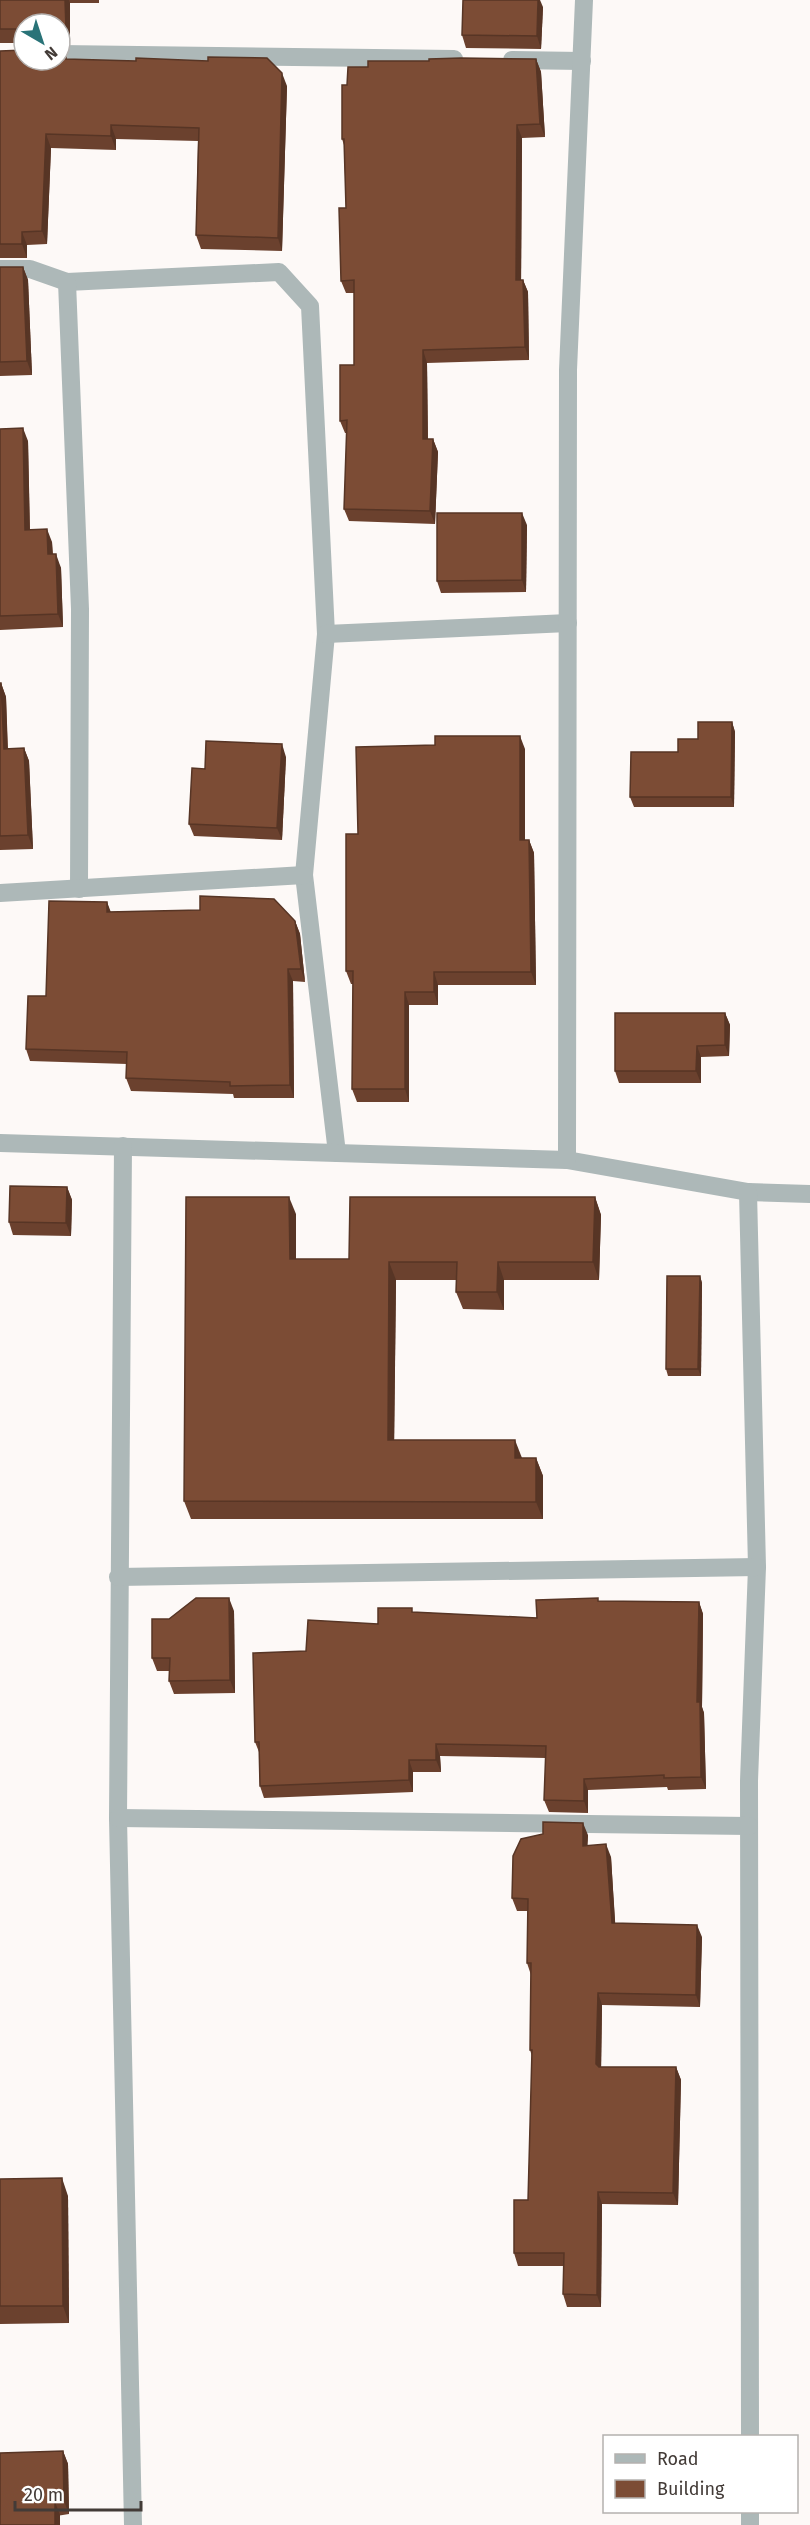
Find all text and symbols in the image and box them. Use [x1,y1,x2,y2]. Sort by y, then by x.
north arrow [12,12,72,72]
text: N [41,43,61,64]
legend [603,2435,798,2513]
text: Road [657,2448,699,2470]
scale bar [15,2474,141,2512]
text: Building [657,2478,725,2500]
text: 20 m [24,2484,63,2506]

